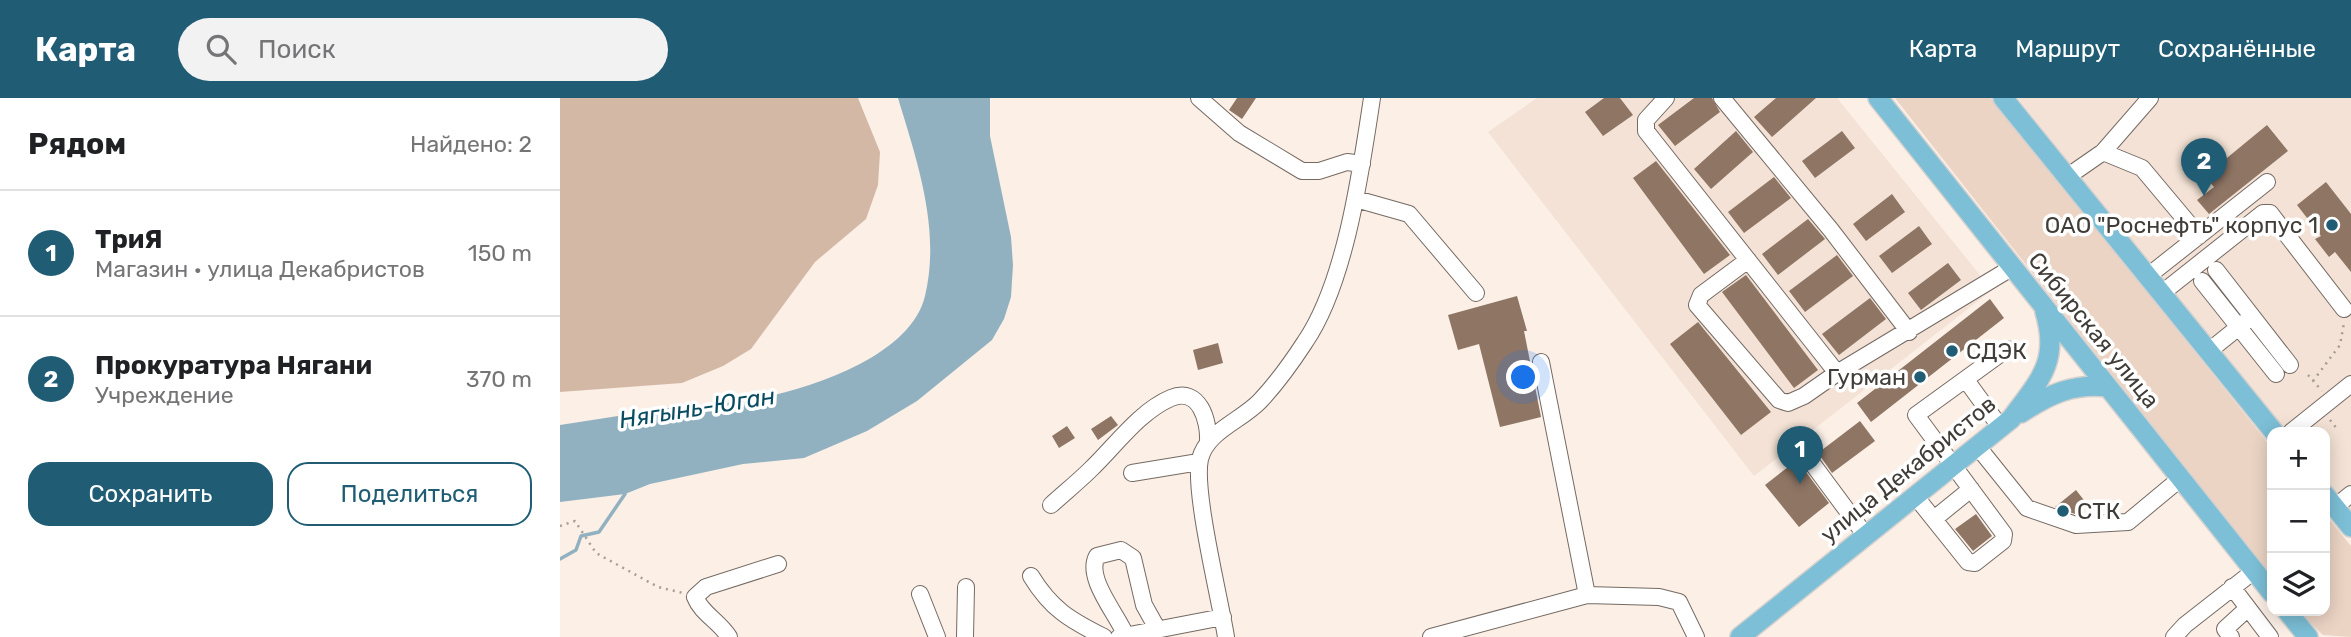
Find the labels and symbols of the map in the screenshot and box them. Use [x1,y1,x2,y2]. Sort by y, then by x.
pin: 2 [2181,138,2227,196]
place label: ОАО "Роснефть" корпус 1 [2045,211,2318,239]
marker: ОАО "Роснефть" корпус 1 [2324,217,2340,233]
street label: Сибирская улица [2023,246,2165,414]
place label: СДЭК [1966,337,2027,365]
marker: СДЭК [1944,343,1960,359]
your location [1506,360,1540,394]
place label: Гурман [1827,363,1906,391]
marker: Гурман [1912,369,1928,385]
water label: Нягынь-Юган [617,382,777,434]
street label: улица Декабристов [1815,390,2001,548]
pin: 1 [1777,426,1823,484]
place label: СТК [2077,497,2120,525]
marker: СТК [2055,503,2071,519]

